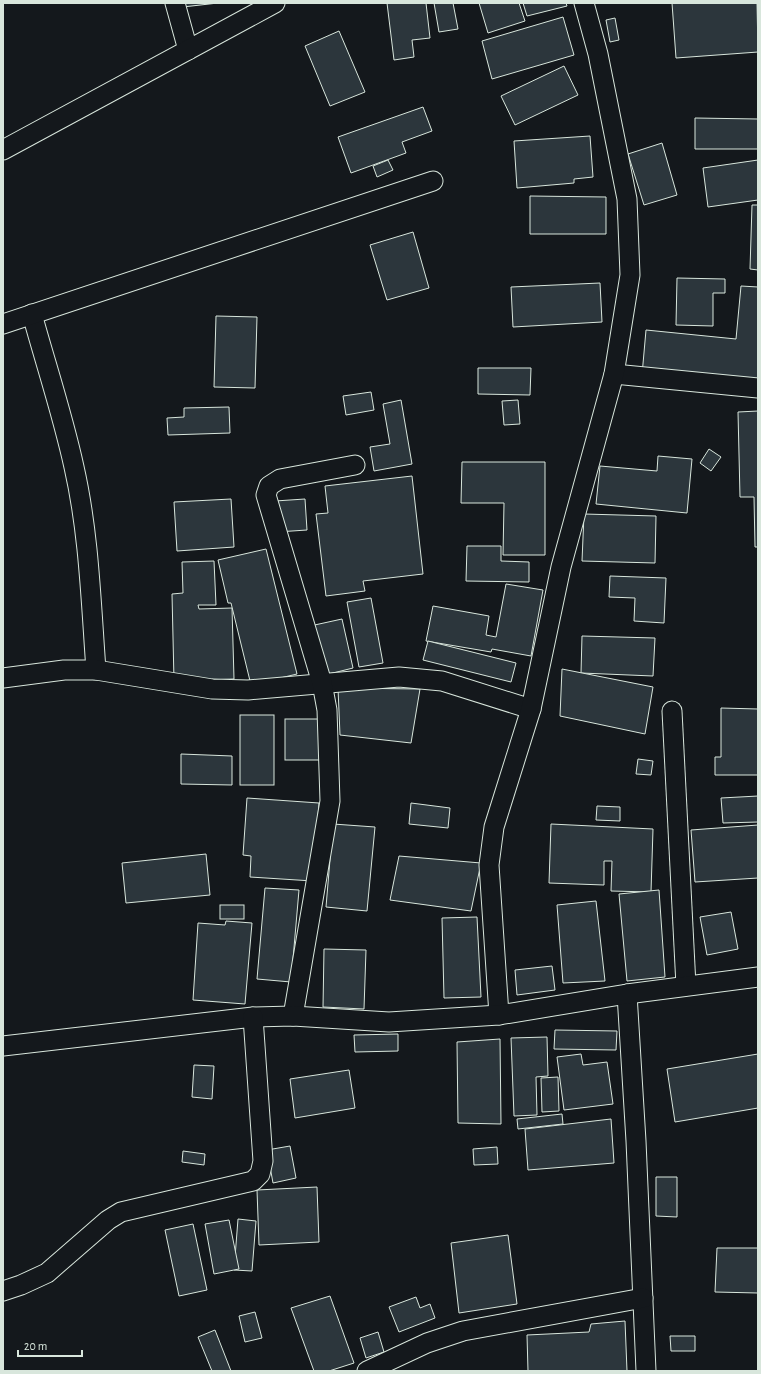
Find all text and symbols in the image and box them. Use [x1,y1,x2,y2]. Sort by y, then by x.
scale bar [18,1332,82,1358]
text: 20 m [24,1340,47,1352]

